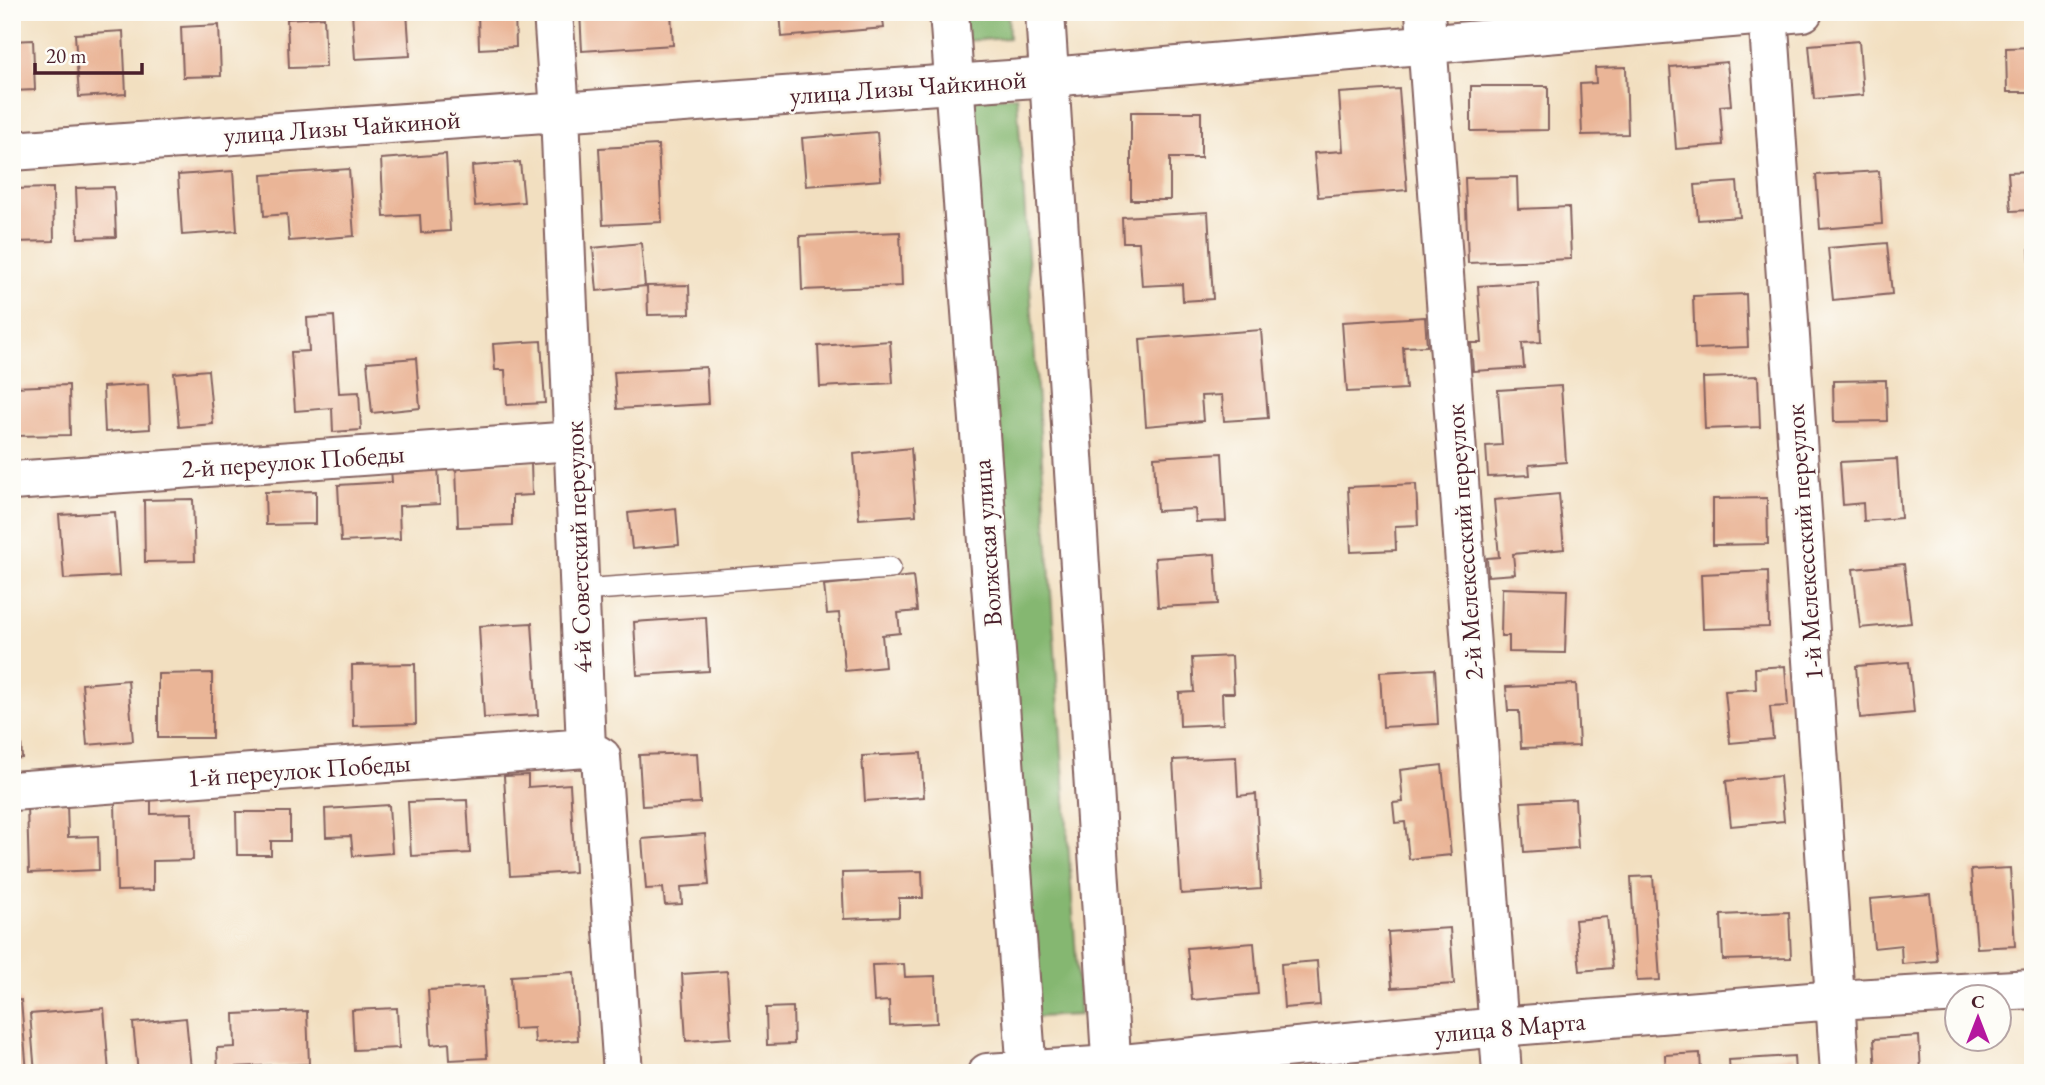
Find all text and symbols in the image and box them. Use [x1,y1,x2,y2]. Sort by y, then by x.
scale bar [35,32,142,76]
text: 20 m [46,42,87,69]
street label: улица Лизы Чайкиной [789,62,1028,112]
street label: улица Лизы Чайкиной [223,102,462,152]
street label: 2-й Мелекесский переулок [1437,402,1491,681]
street label: 1-й Мелекесский переулок [1777,402,1831,681]
street label: 4-й Советский переулок [557,420,599,674]
street label: 2-й переулок Победы [180,436,406,486]
street label: Волжская улица [964,457,1010,628]
street label: 1-й переулок Победы [186,745,412,795]
north arrow [1944,984,2014,1054]
text: С [1971,989,1985,1014]
street label: улица 8 Марта [1433,1003,1588,1051]

